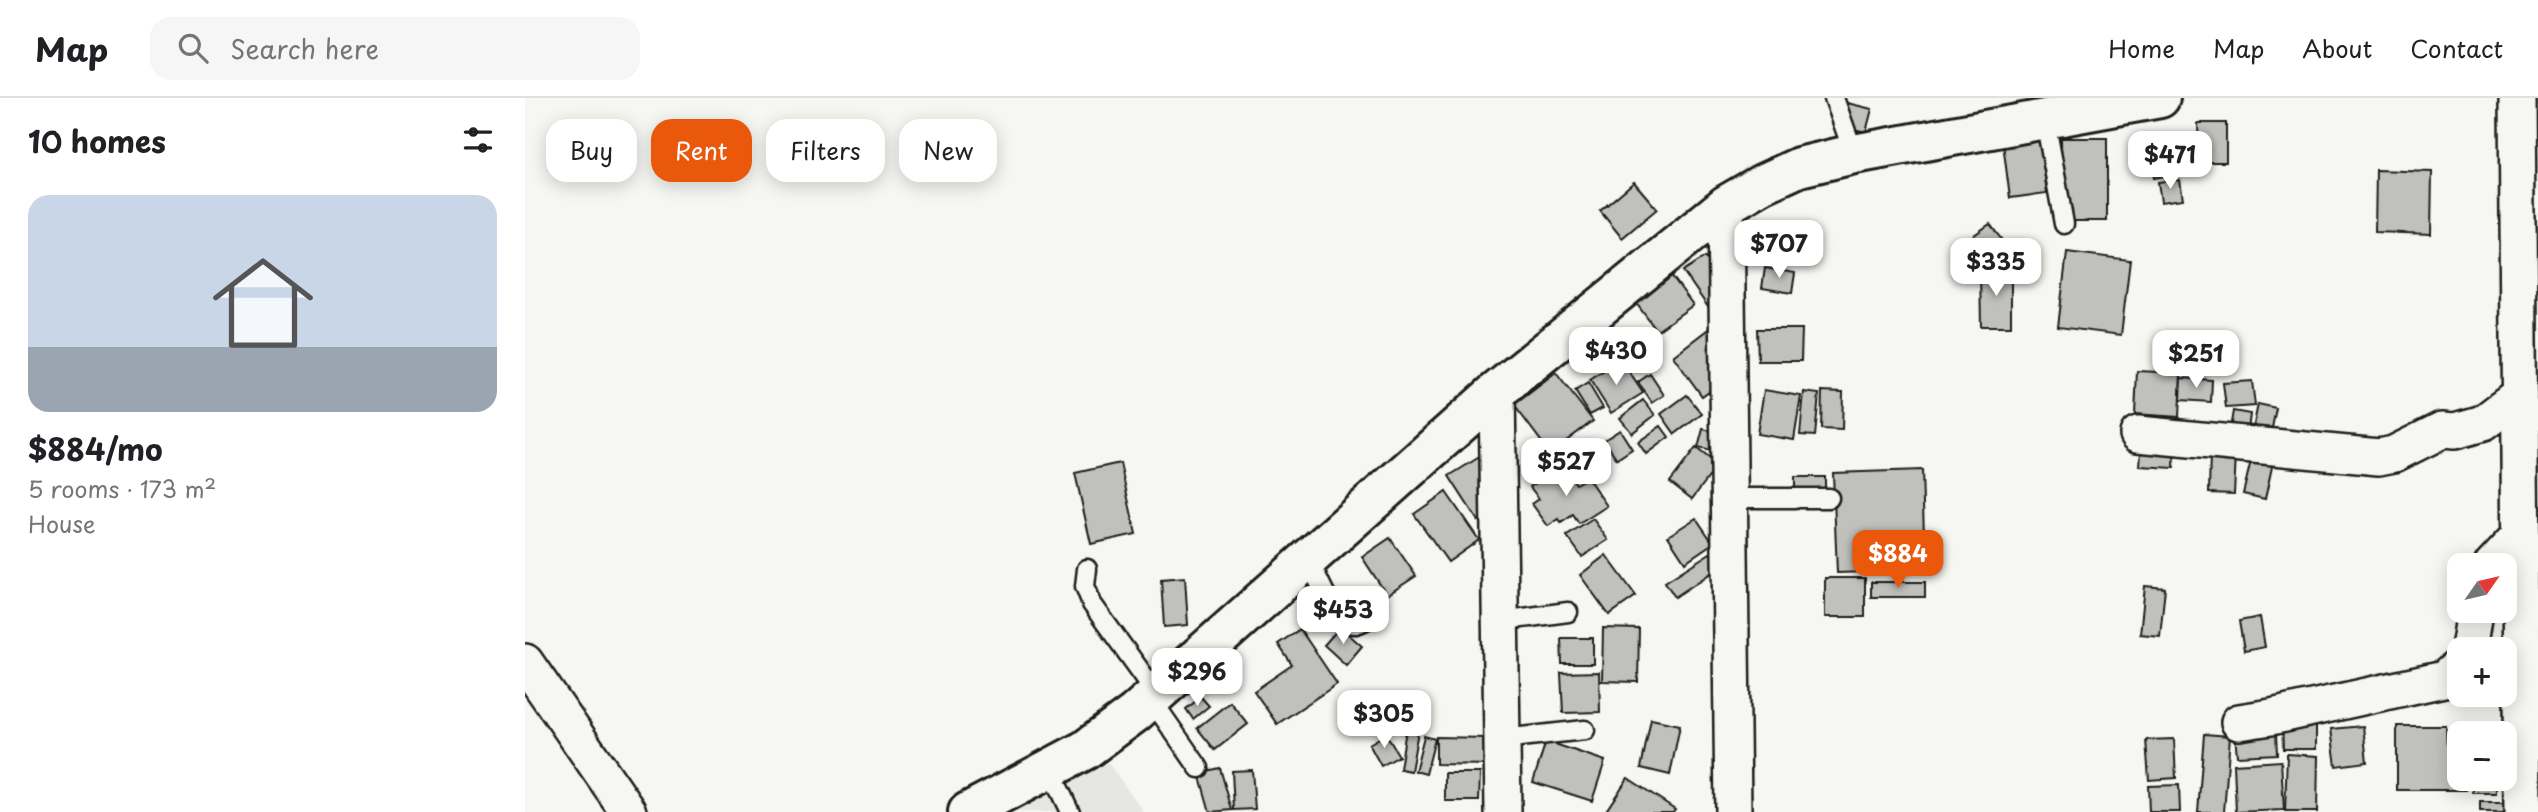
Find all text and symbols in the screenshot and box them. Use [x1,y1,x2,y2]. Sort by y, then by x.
search box [150,17,640,80]
text: Map [35,23,108,73]
icon: search [174,29,212,67]
text: Search here [230,29,379,68]
text: Home [2108,30,2175,66]
text: Map [2213,30,2264,66]
text: About [2302,30,2372,66]
text: Contact [2410,30,2503,66]
text: 10 homes [28,118,166,163]
chip: Buy [546,119,637,182]
chip: Rent [651,119,752,182]
chip: Filters [766,119,885,182]
chip: New [899,119,997,182]
icon: filters [459,121,497,159]
pin: $471 [2129,132,2211,191]
text: $471 [2144,136,2196,171]
pin: $707 [1738,220,1820,280]
text: $707 [1750,225,1808,260]
pin: $335 [1955,238,2037,298]
icon: home [200,240,326,366]
text: $335 [1966,243,2026,278]
pin: $430 [1575,328,1657,387]
pin: $251 [2155,330,2237,390]
text: $430 [1585,332,1647,367]
text: $251 [2168,335,2224,370]
text: $884/mo [28,426,163,471]
pin: $527 [1525,438,1607,498]
text: $527 [1537,443,1595,478]
text: 5 rooms · 173 m² [28,471,216,506]
text: House [28,506,95,541]
pin: $884 [1857,531,1939,590]
text: $884 [1868,535,1928,570]
north arrow [2447,553,2517,623]
map controls [2447,553,2517,791]
pin: $453 [1302,587,1384,646]
text: $453 [1313,591,1373,626]
button: + [2447,637,2517,707]
pin: $296 [1156,648,1238,708]
text: $296 [1167,653,1227,688]
pin: $305 [1343,690,1425,750]
text: $305 [1353,695,1415,730]
button: − [2447,721,2517,791]

